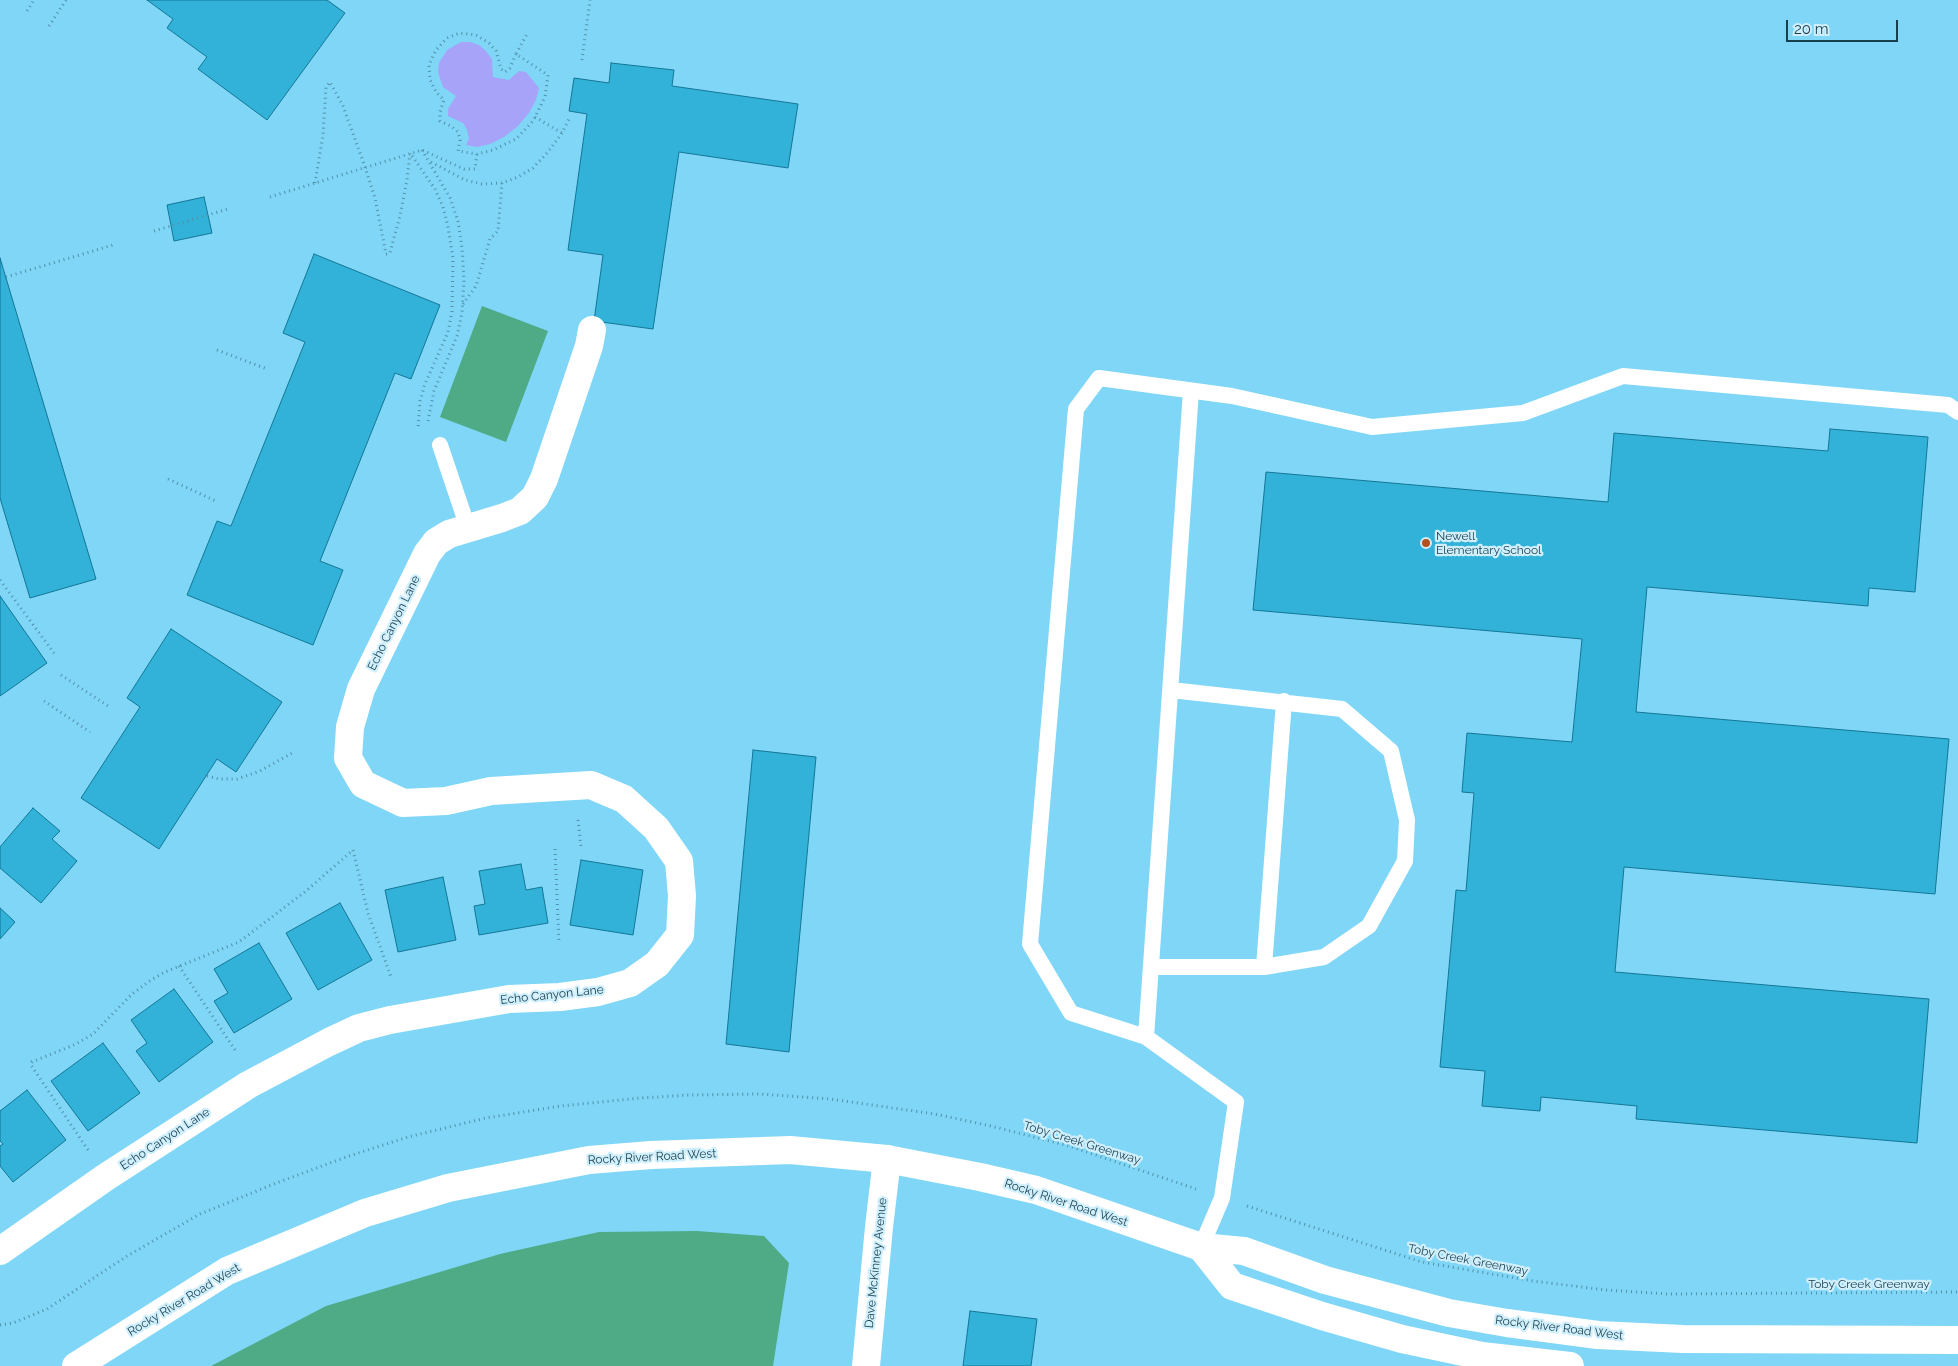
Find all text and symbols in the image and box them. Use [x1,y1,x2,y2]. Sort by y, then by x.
scale bar [1788,10,1900,42]
text: 20 m [1794,20,1829,38]
place label: Newell Elementary School [1436,529,1541,557]
marker: Newell Elementary School [1420,537,1432,549]
street label: Echo Canyon Lane [365,573,423,673]
street label: Echo Canyon Lane [500,982,604,1008]
street label: Echo Canyon Lane [118,1105,212,1173]
street label: Toby Creek Greenway [1022,1118,1142,1168]
street label: Rocky River Road West [587,1146,717,1168]
street label: Rocky River Road West [1003,1176,1129,1230]
street label: Dave McKinney Avenue [862,1197,890,1329]
street label: Toby Creek Greenway [1407,1241,1529,1279]
street label: Rocky River Road West [125,1261,243,1339]
street label: Toby Creek Greenway [1808,1277,1930,1291]
street label: Rocky River Road West [1494,1313,1624,1343]

